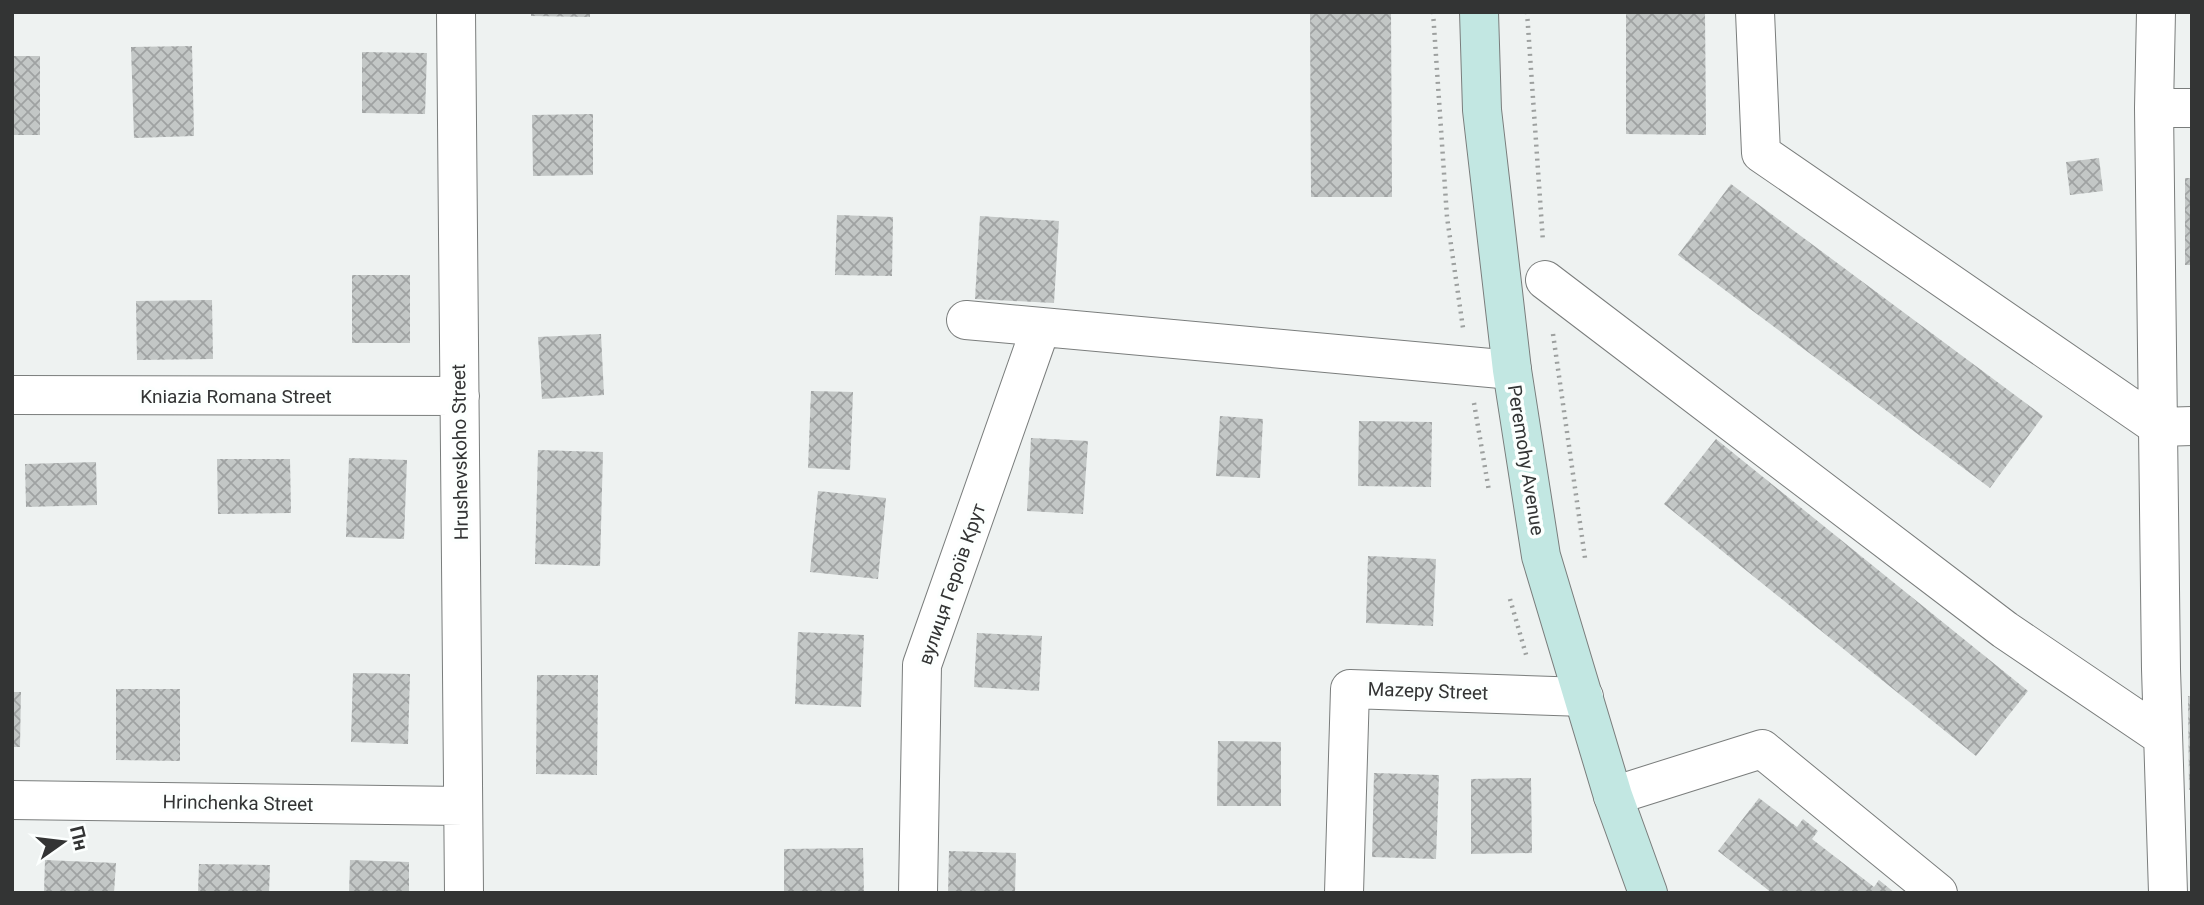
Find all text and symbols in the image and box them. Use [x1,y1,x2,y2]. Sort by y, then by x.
street label: Hrushevskoho Street [447,364,473,540]
street label: Peremohy Avenue [1503,383,1549,537]
street label: Kniazia Romana Street [140,385,332,408]
street label: вулиця Героїв Крут [914,500,990,668]
street label: Mazepy Street [1367,677,1489,705]
street label: Hrinchenka Street [162,790,314,816]
north arrow [28,807,98,877]
text: Пн [65,823,93,853]

